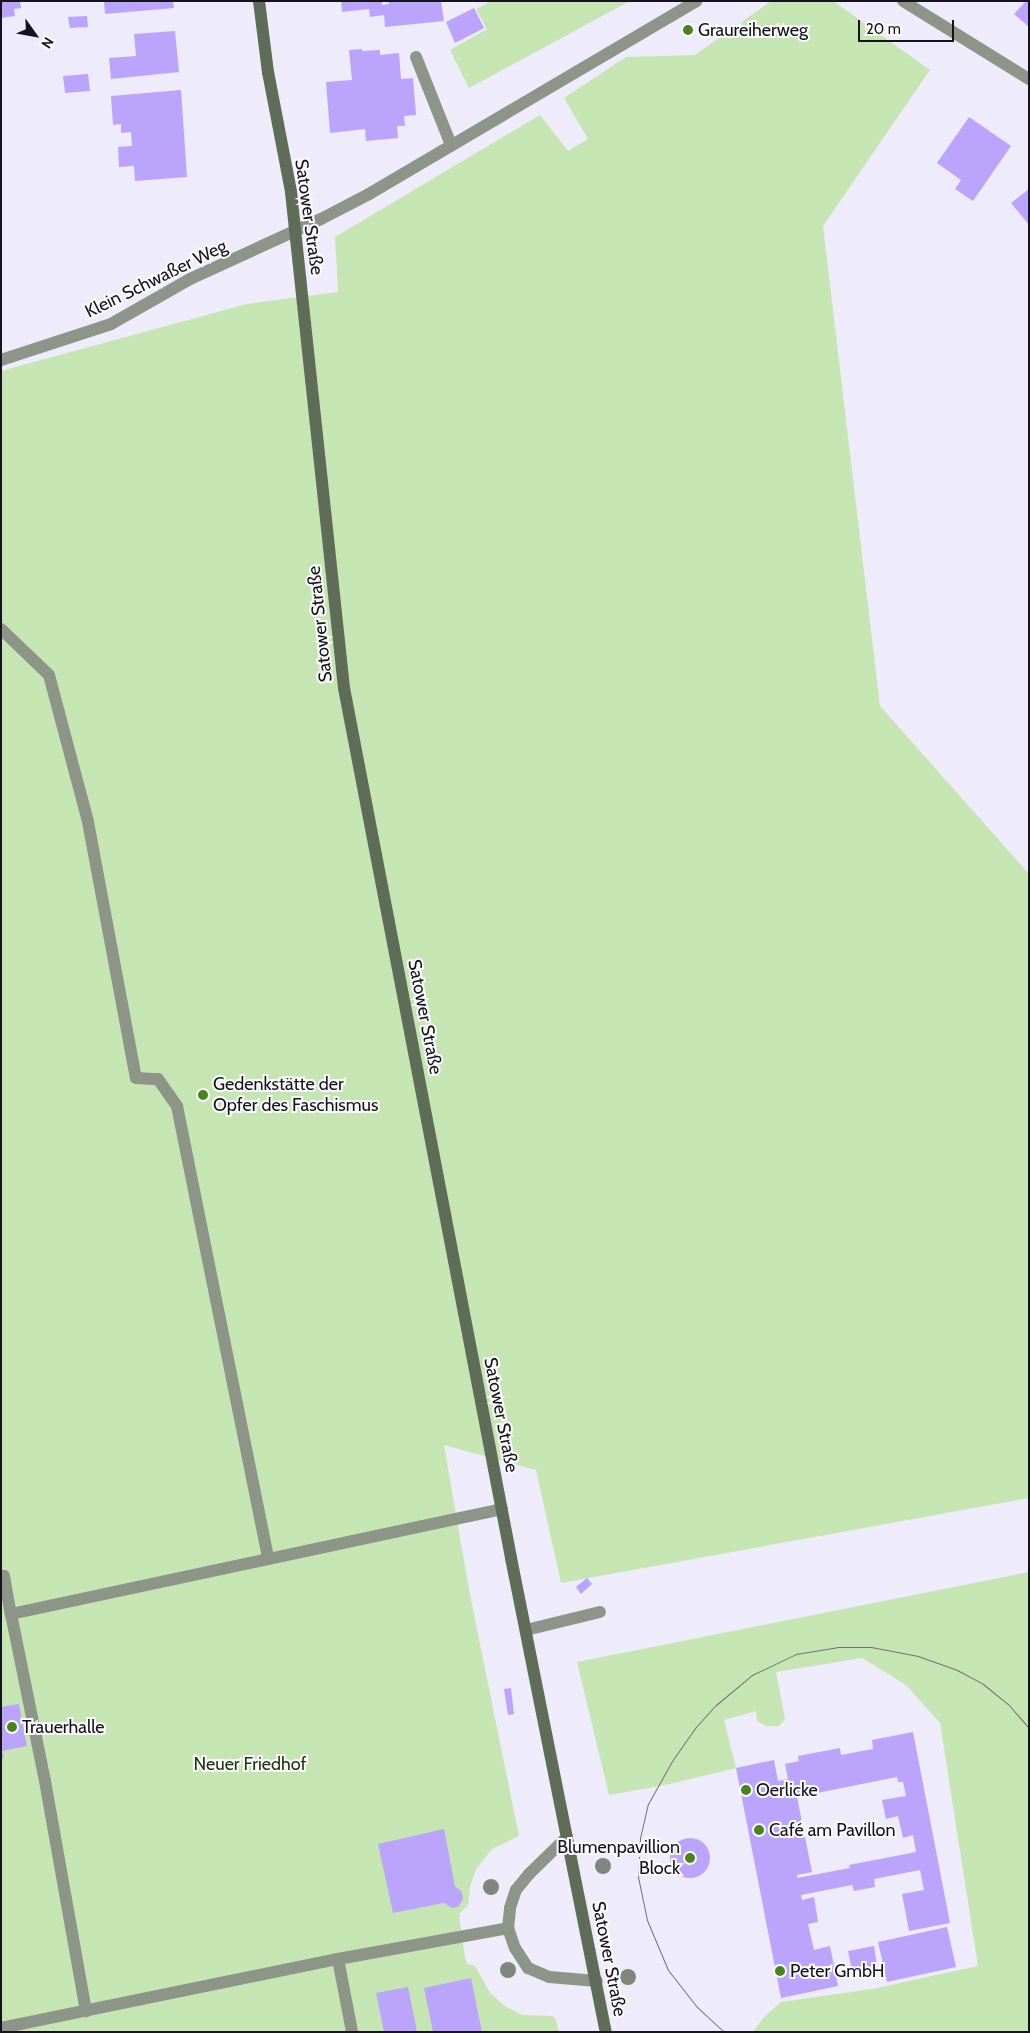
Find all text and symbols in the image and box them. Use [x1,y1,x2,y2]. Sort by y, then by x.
north arrow [10,10,60,60]
scale bar [860,10,956,42]
place label: Graureiherweg [698,19,808,41]
text: 20 m [866,20,901,38]
marker: Graureiherweg [682,24,694,36]
text: N [37,34,58,52]
street label: Satower Straße [290,158,328,276]
street label: Klein Schwaßer Weg [82,235,230,323]
street label: Satower Straße [303,565,337,683]
street label: Satower Straße [403,958,447,1076]
place label: Gedenkstätte der Opfer des Faschismus [213,1074,378,1116]
marker: Gedenkstätte der Opfer des Faschismus [197,1089,209,1101]
street label: Satower Straße [479,1356,523,1474]
place label: Trauerhalle [22,1716,105,1738]
marker: Trauerhalle [6,1721,18,1733]
park label: Neuer Friedhof [194,1753,306,1775]
place label: Oerlicke [756,1779,818,1801]
marker: Oerlicke [740,1784,752,1796]
place label: Café am Pavillon [769,1819,896,1841]
marker: Café am Pavillon [753,1824,765,1836]
place label: Blumenpavillion Block [557,1837,680,1880]
marker: Blumenpavillion Block [684,1852,696,1864]
street label: Satower Straße [587,1900,631,2018]
place label: Peter GmbH [790,1960,884,1982]
marker: Peter GmbH [774,1965,786,1977]

